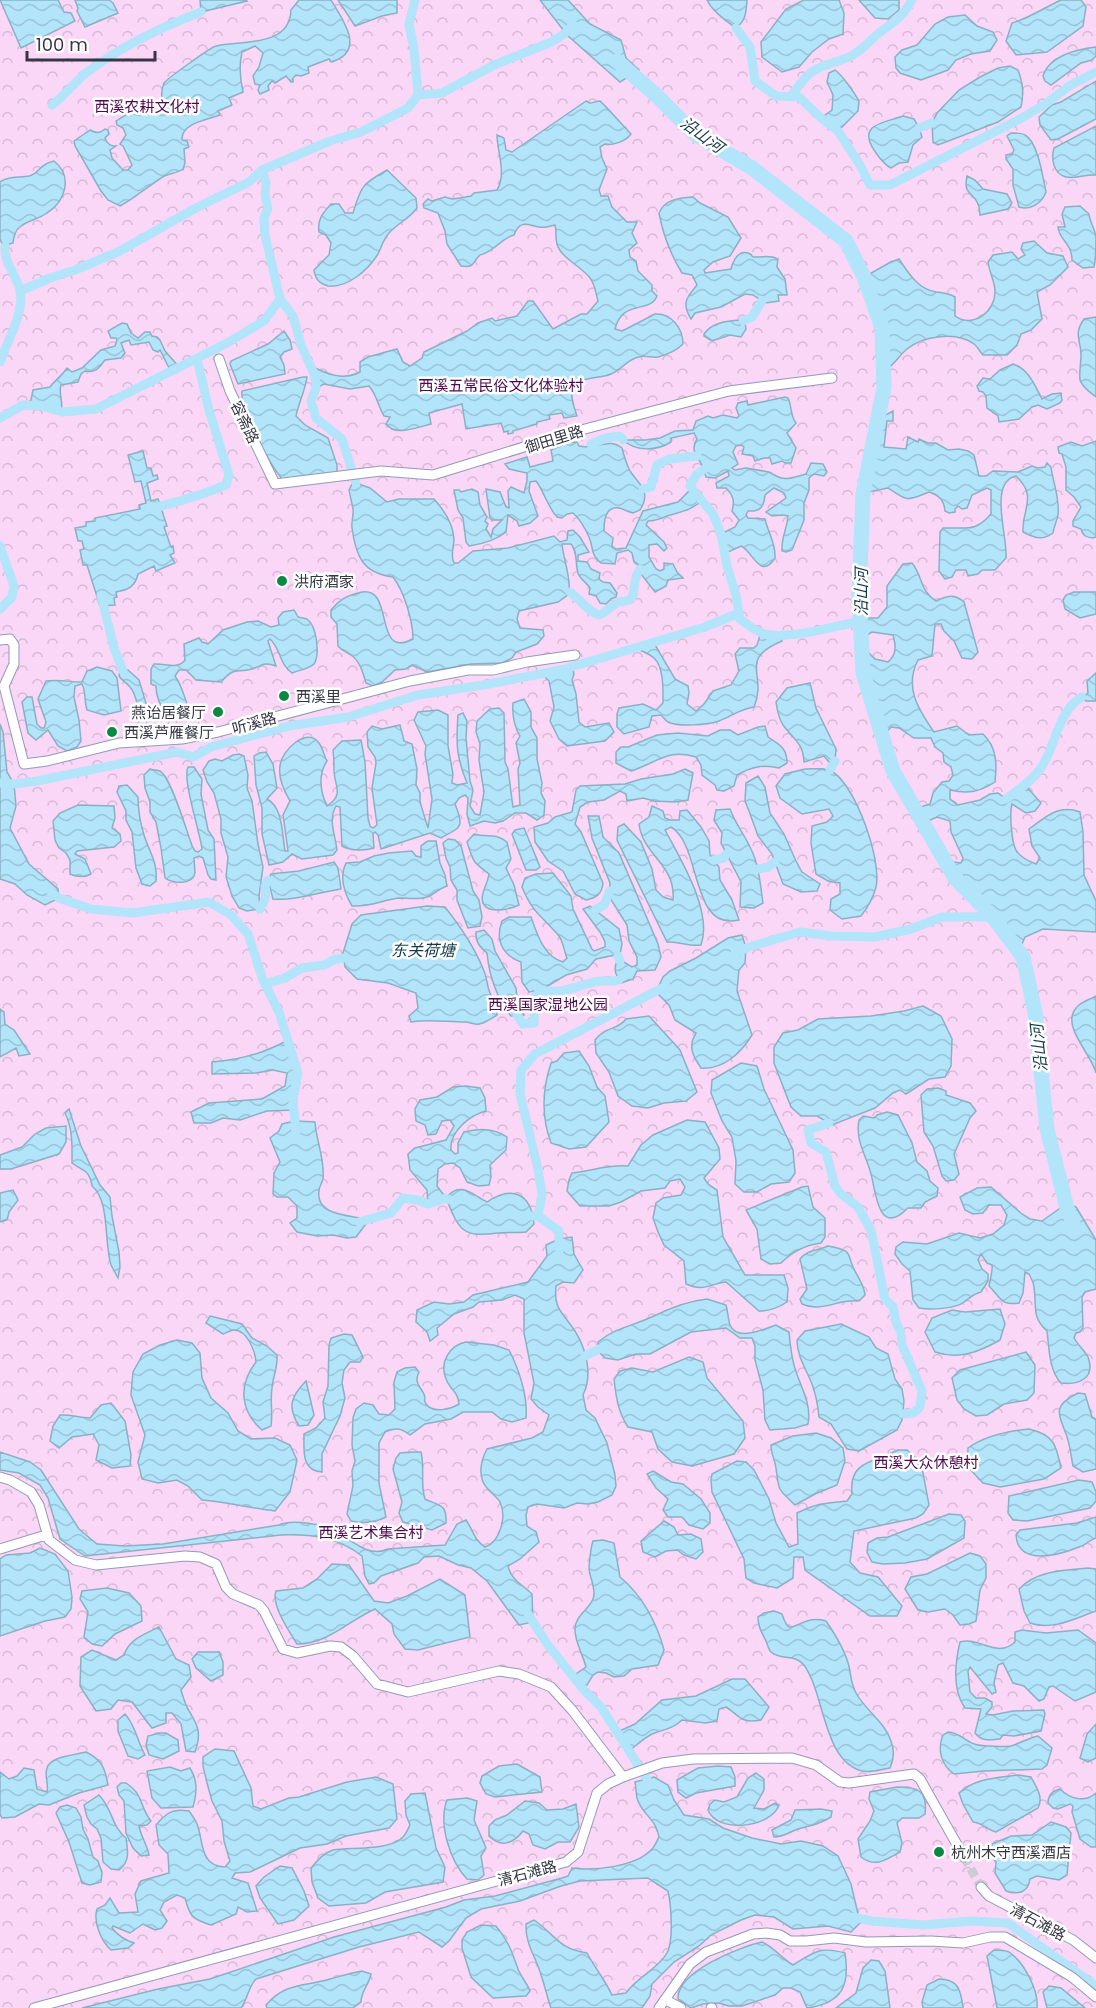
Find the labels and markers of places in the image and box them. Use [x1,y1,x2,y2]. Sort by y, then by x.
place label: 洪府酒家 [294,571,354,592]
marker: 洪府酒家 [275,574,289,588]
place label: 西溪里 [296,686,341,707]
marker: 西溪里 [277,689,291,703]
place label: 燕诒居餐厅 [131,702,206,723]
marker: 燕诒居餐厅 [211,705,225,719]
place label: 西溪芦雁餐厅 [124,722,214,743]
marker: 西溪芦雁餐厅 [105,725,119,739]
place label: 杭州木守西溪酒店 [951,1842,1071,1863]
marker: 杭州木守西溪酒店 [932,1845,946,1859]

